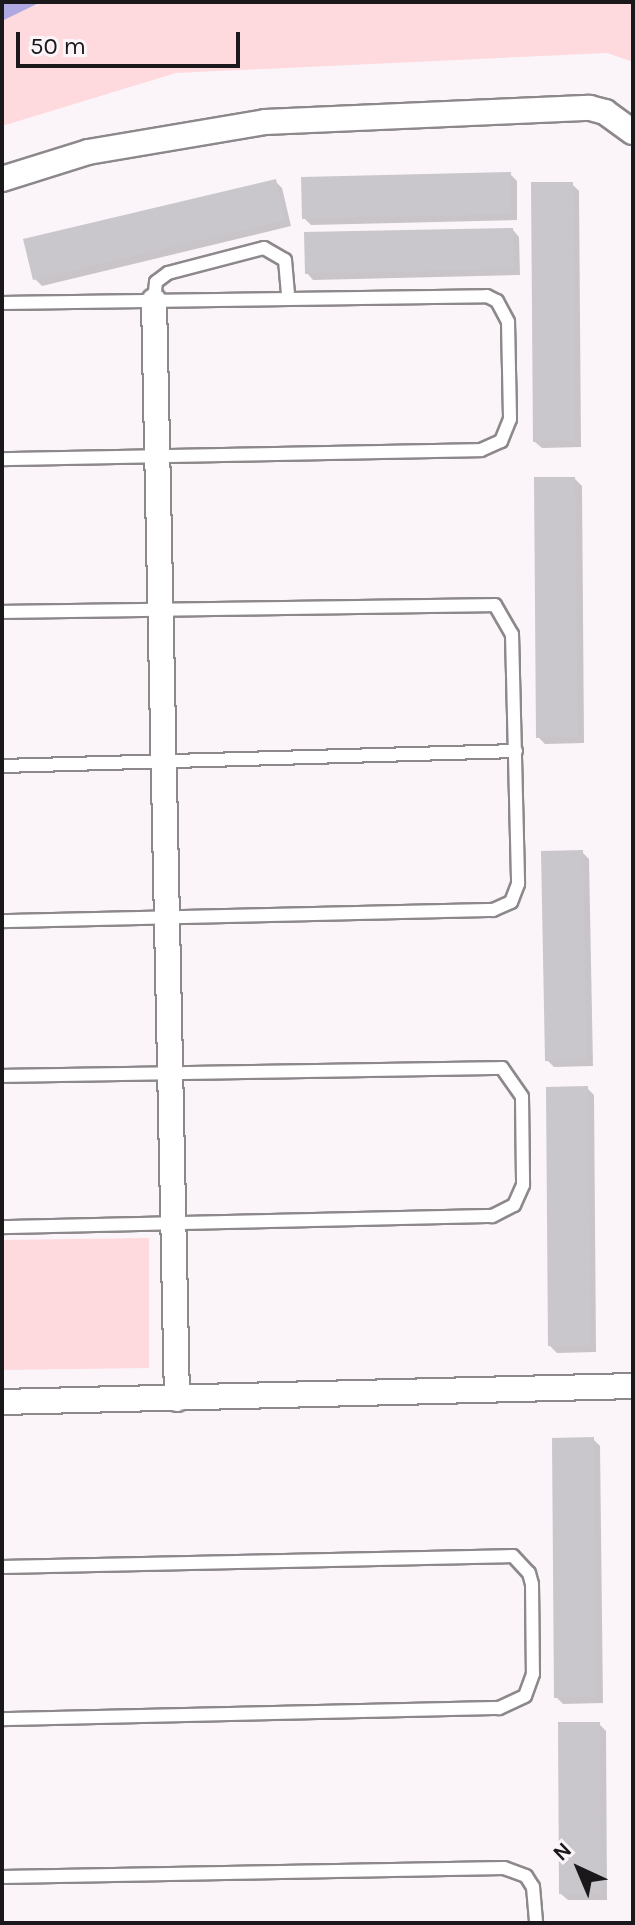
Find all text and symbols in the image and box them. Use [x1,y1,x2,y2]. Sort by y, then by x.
scale bar [20,16,244,66]
text: 50 m [30,32,86,60]
north arrow [539,1829,619,1909]
text: N [548,1837,577,1867]

